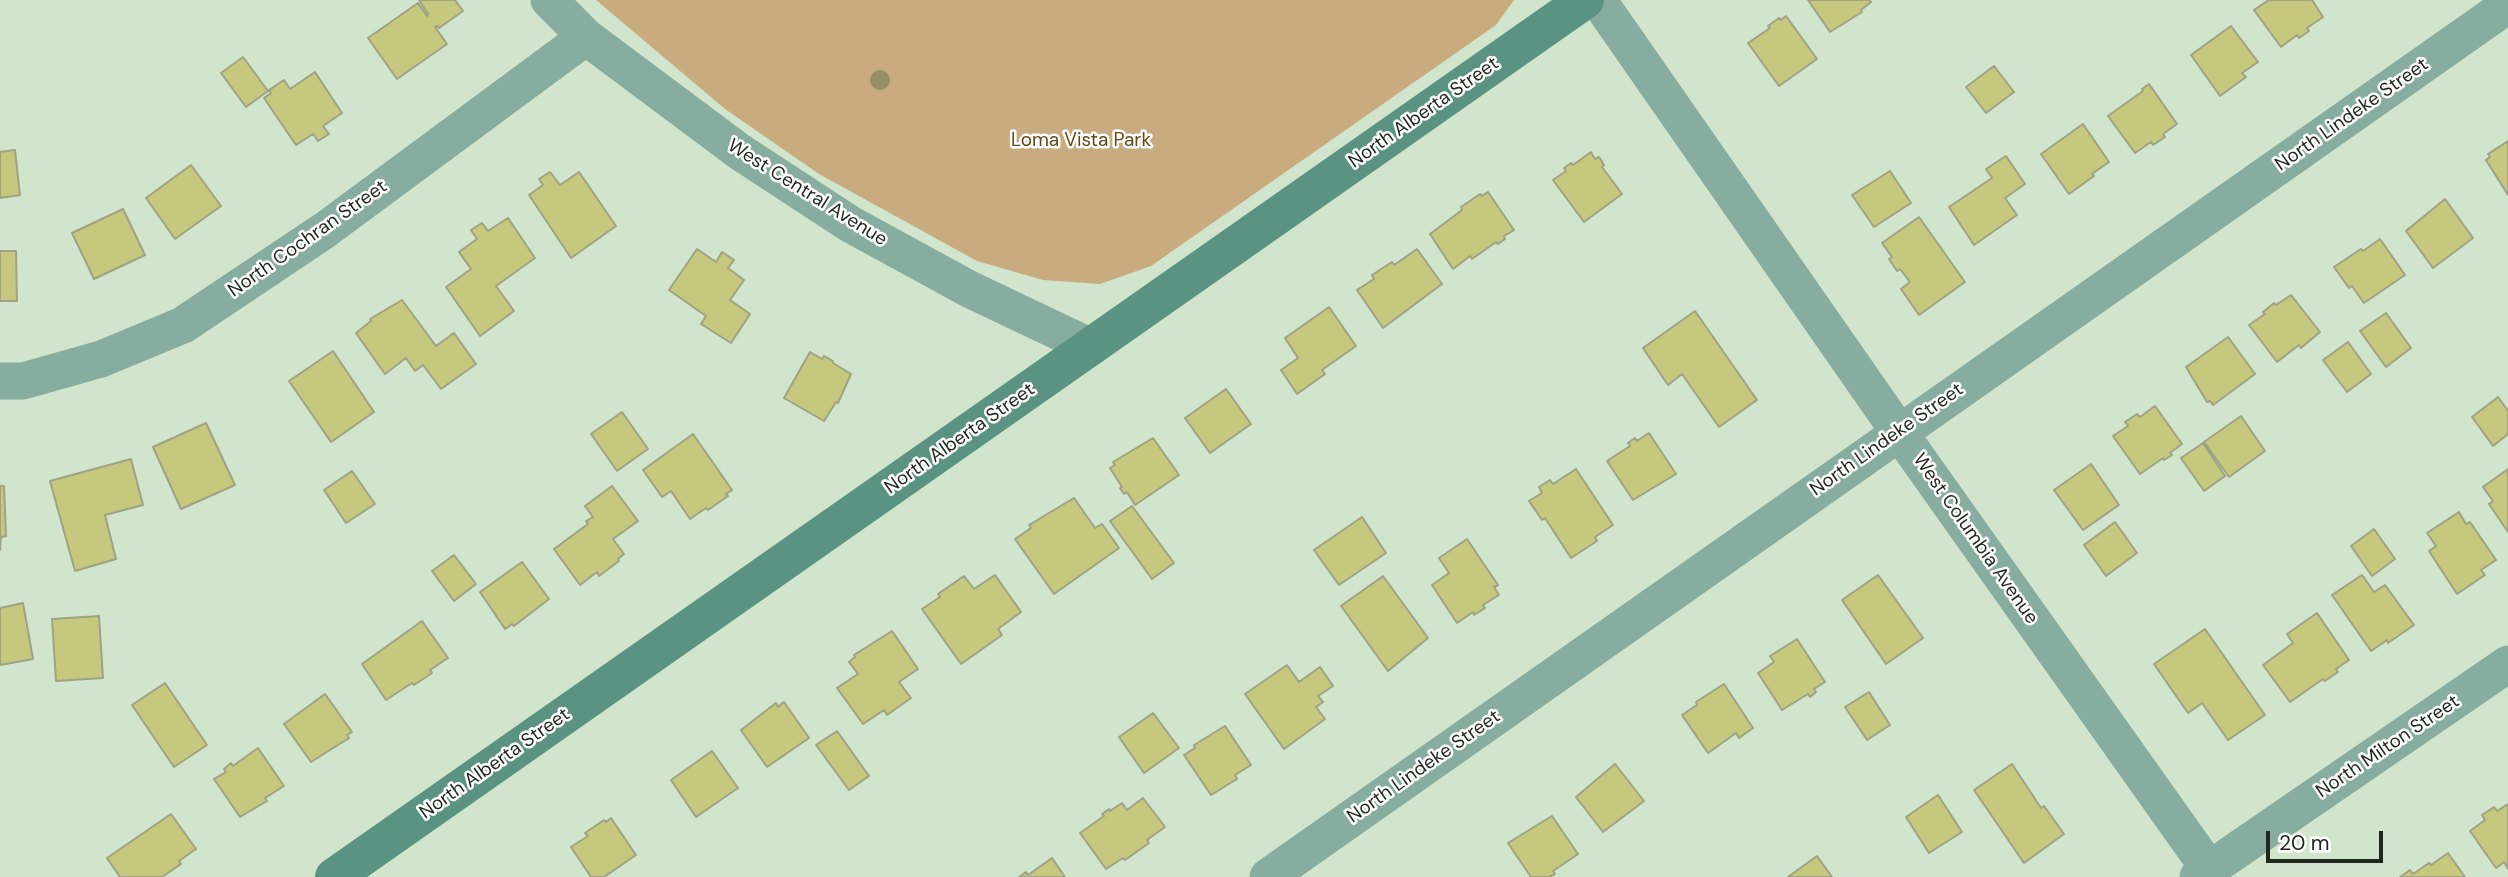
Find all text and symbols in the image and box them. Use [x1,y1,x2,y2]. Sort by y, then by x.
street label: North Alberta Street [1345,53,1503,173]
street label: North Lindeke Street [2271,54,2433,176]
park label: Loma Vista Park [1011,130,1151,152]
street label: West Central Avenue [723,135,891,251]
street label: North Cochran Street [224,176,392,302]
street label: North Alberta Street [881,379,1039,499]
street label: North Lindeke Street [1806,379,1968,501]
street label: West Columbia Avenue [1907,449,2043,629]
street label: North Milton Street [2312,691,2464,803]
street label: North Alberta Street [416,704,574,824]
street label: North Lindeke Street [1343,706,1505,828]
scale bar [2270,818,2387,862]
text: 20 m [2279,829,2330,857]

